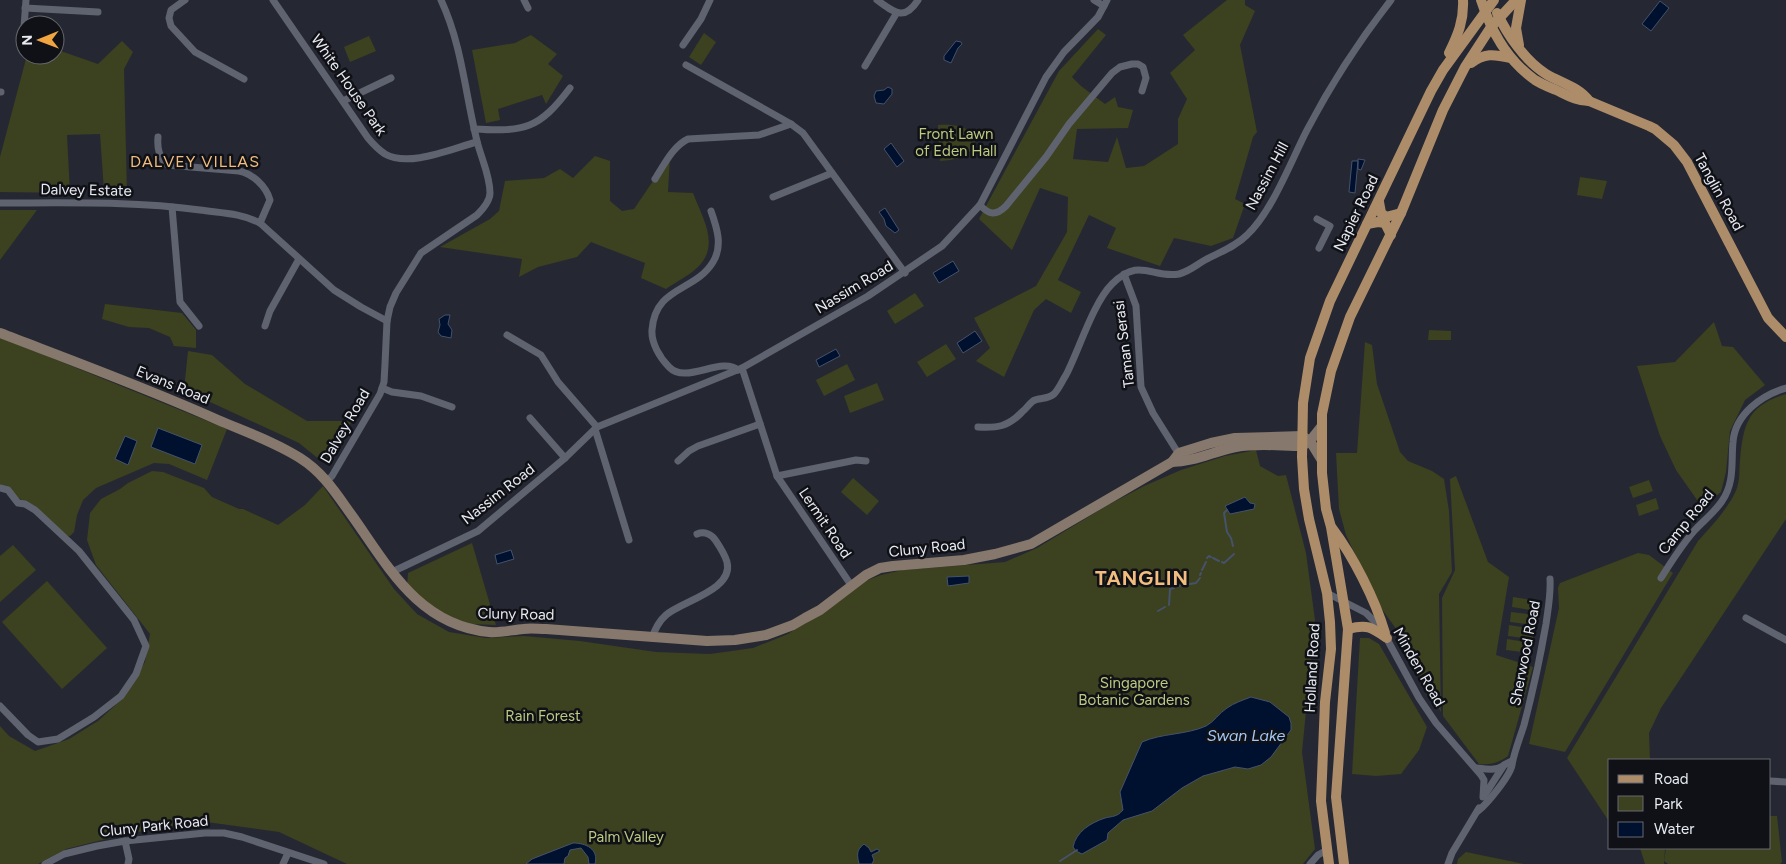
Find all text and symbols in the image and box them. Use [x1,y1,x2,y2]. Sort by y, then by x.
north arrow [15,15,65,65]
street label: White House Park [307,31,391,140]
text: N [19,35,36,46]
park label: Front Lawn of Eden Hall [915,125,997,160]
street label: Nassim Hill [1242,139,1292,213]
street label: Tanglin Road [1690,150,1748,234]
district label: DALVEY VILLAS [130,152,260,171]
street label: Napier Road [1330,172,1382,254]
street label: Dalvey Estate [40,180,132,200]
street label: Nassim Road [812,257,896,317]
street label: Taman Serasi [1110,299,1138,389]
street label: Evans Road [134,362,212,408]
street label: Dalvey Road [316,386,374,466]
street label: Nassim Road [458,460,538,528]
street label: Lermit Road [795,484,855,562]
street label: Camp Road [1654,486,1718,558]
street label: Cluny Road [888,535,966,561]
district label: TANGLIN [1095,566,1189,590]
street label: Sherwood Road [1506,599,1544,707]
street label: Cluny Road [477,604,555,624]
street label: Holland Road [1301,623,1323,713]
street label: Minden Road [1389,624,1449,710]
park label: Singapore Botanic Gardens [1078,674,1190,709]
park label: Rain Forest [505,707,581,725]
water label: Swan Lake [1207,726,1286,745]
legend [1608,759,1771,849]
text: Road [1654,770,1689,788]
text: Park [1654,795,1683,813]
street label: Cluny Park Road [99,811,209,841]
text: Water [1654,820,1694,838]
park label: Palm Valley [588,828,664,846]

